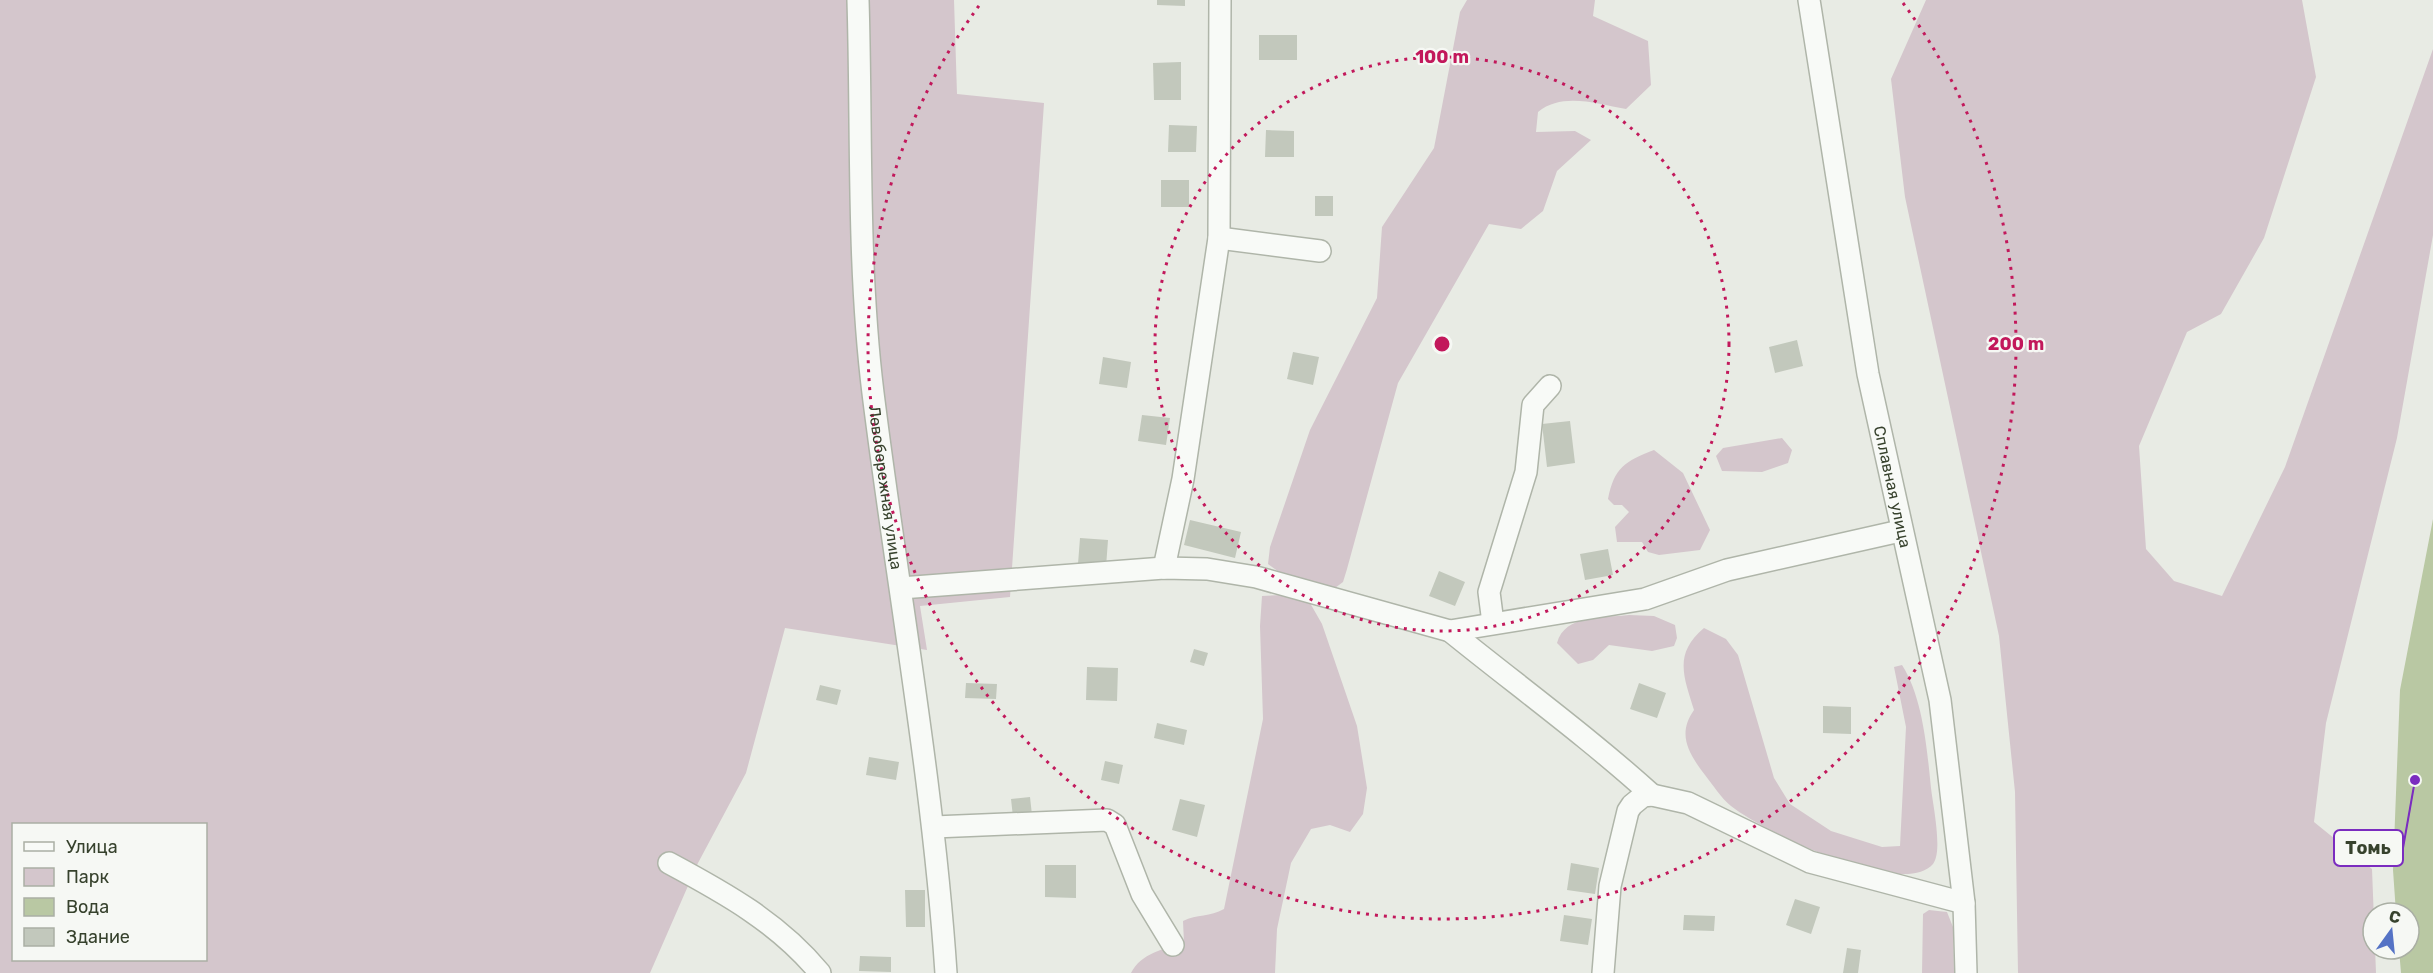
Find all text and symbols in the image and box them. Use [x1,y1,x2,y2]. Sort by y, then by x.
text: 100 m [1415,46,1469,68]
text: 200 m [1988,333,2044,355]
centre of rings [1432,334,1452,354]
street label: Левобережная улица [865,405,907,571]
street label: Сплавная улица [1870,424,1916,550]
legend [12,823,207,961]
callout: Томь [2334,830,2403,866]
text: Улица [66,836,118,858]
text: Томь [2345,837,2391,859]
text: Парк [66,866,110,888]
text: Вода [66,896,109,918]
north arrow [2361,901,2421,961]
text: С [2387,906,2403,928]
text: Здание [66,926,130,948]

